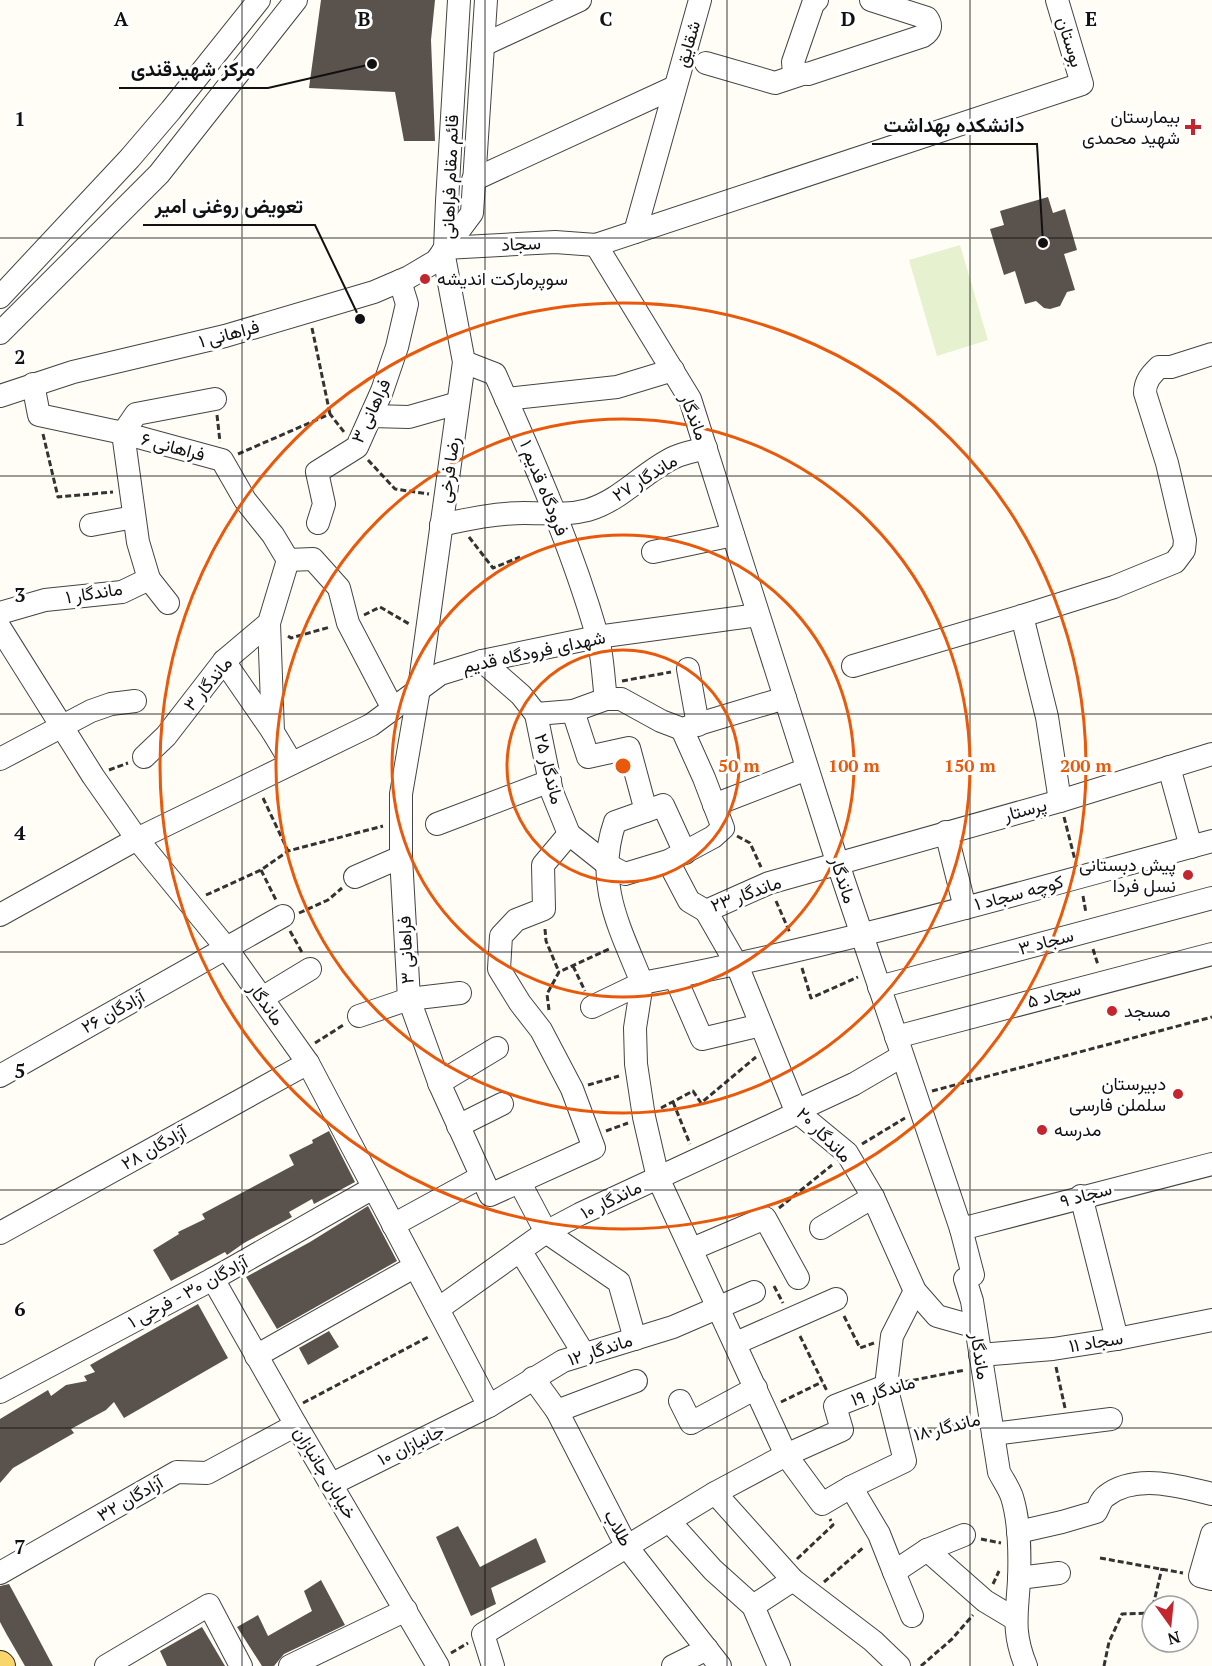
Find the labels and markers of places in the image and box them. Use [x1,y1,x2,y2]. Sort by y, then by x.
callout: مرکز شهیدقندی [119,50,268,88]
place label: بیمارستان شهید محمدی [1082,104,1180,149]
callout: دانشکده بهداشت [872,106,1037,144]
marker: بیمارستان شهید محمدی [1184,118,1202,136]
callout: تعویض روغنی امیر [143,187,315,225]
place label: سوپرمارکت اندیشه [437,266,568,291]
marker: سوپرمارکت اندیشه [418,272,432,286]
centre of rings [613,756,633,776]
place label: پیش دبستانی نسل فردا [1079,852,1176,897]
marker: پیش دبستانی نسل فردا [1181,868,1195,882]
place label: مسجد [1124,998,1171,1022]
marker: مسجد [1105,1004,1119,1018]
place label: دبیرستان سلملن فارسی [1069,1071,1166,1116]
marker: دبیرستان سلملن فارسی [1171,1087,1185,1101]
place label: مدرسه [1054,1117,1101,1141]
marker: مدرسه [1035,1123,1049,1137]

